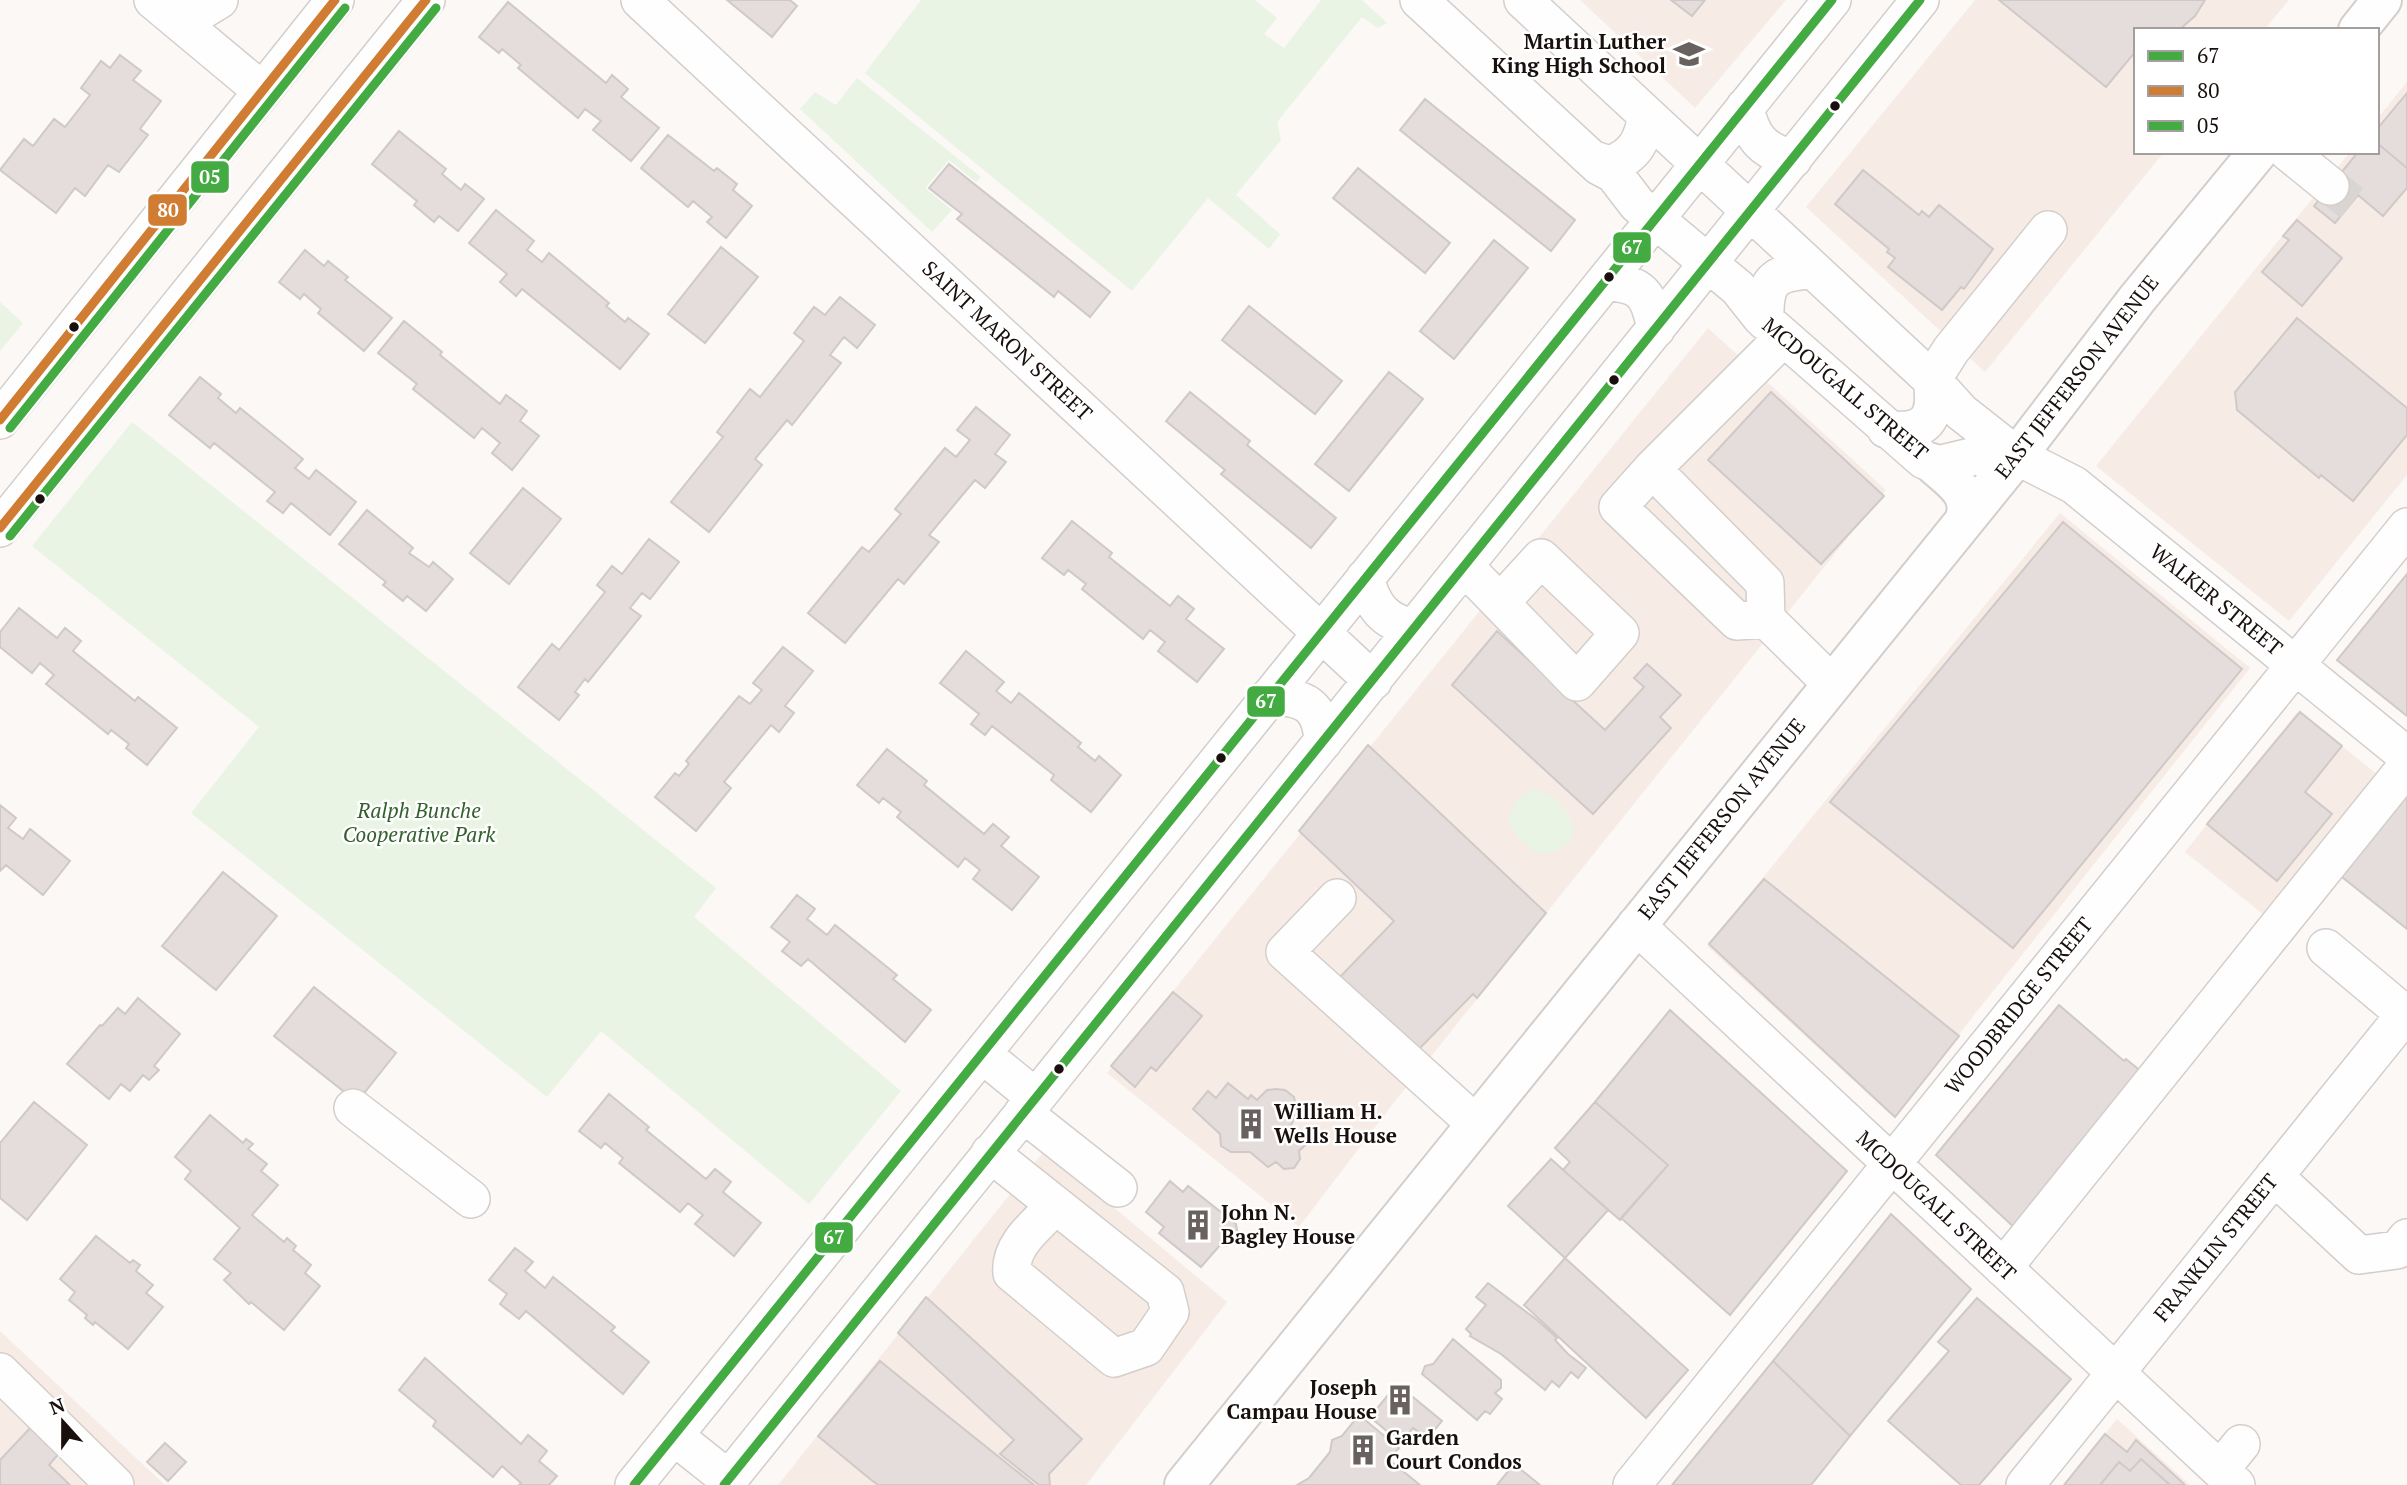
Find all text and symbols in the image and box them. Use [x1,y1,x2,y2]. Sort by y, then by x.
place label: Martin Luther King High School [1492,27,1666,79]
legend [2134,28,2379,154]
school or university icon: Martin Luther King High School [1672,37,1706,71]
text: 67 [2197,41,2219,69]
text: 80 [2197,76,2219,104]
unlabelled marker [1828,99,1842,113]
text: 05 [2197,111,2219,139]
line badge: 05 [190,160,230,194]
text: 05 [199,164,221,189]
line badge: 80 [147,193,188,227]
text: 80 [157,197,179,222]
line badge: 67 [1612,231,1652,264]
text: 67 [1621,234,1643,259]
street label: SAINT MARON STREET [917,254,1099,426]
street label: EAST JEFFERSON AVENUE [1988,269,2165,484]
unlabelled marker [1602,270,1616,284]
street label: MCDOUGALL STREET [1757,311,1934,466]
unlabelled marker [67,320,81,334]
unlabelled marker [1607,373,1621,387]
unlabelled marker [33,492,47,506]
street label: WALKER STREET [2145,537,2289,661]
line badge: 67 [1246,685,1286,718]
text: 67 [1255,688,1277,713]
street label: EAST JEFFERSON AVENUE [1631,712,1811,925]
unlabelled marker [1214,751,1228,765]
park label: Ralph Bunche Cooperative Park [343,796,496,848]
street label: WOODBRIDGE STREET [1938,911,2098,1100]
unlabelled marker [1052,1062,1066,1076]
place label: William H. Wells House [1274,1097,1397,1149]
building icon: William H. Wells House [1234,1107,1268,1141]
street label: MCDOUGALL STREET [1851,1124,2022,1287]
street label: FRANKLIN STREET [2147,1168,2284,1327]
place label: John N. Bagley House [1221,1198,1355,1250]
building icon: John N. Bagley House [1181,1208,1215,1242]
line badge: 67 [814,1221,854,1254]
text: 67 [823,1224,845,1249]
place label: Joseph Campau House [1227,1373,1378,1425]
building icon: Joseph Campau House [1383,1383,1417,1417]
north arrow [28,1387,98,1457]
text: N [46,1391,68,1420]
place label: Garden Court Condos [1386,1423,1522,1475]
building icon: Garden Court Condos [1346,1433,1380,1467]

